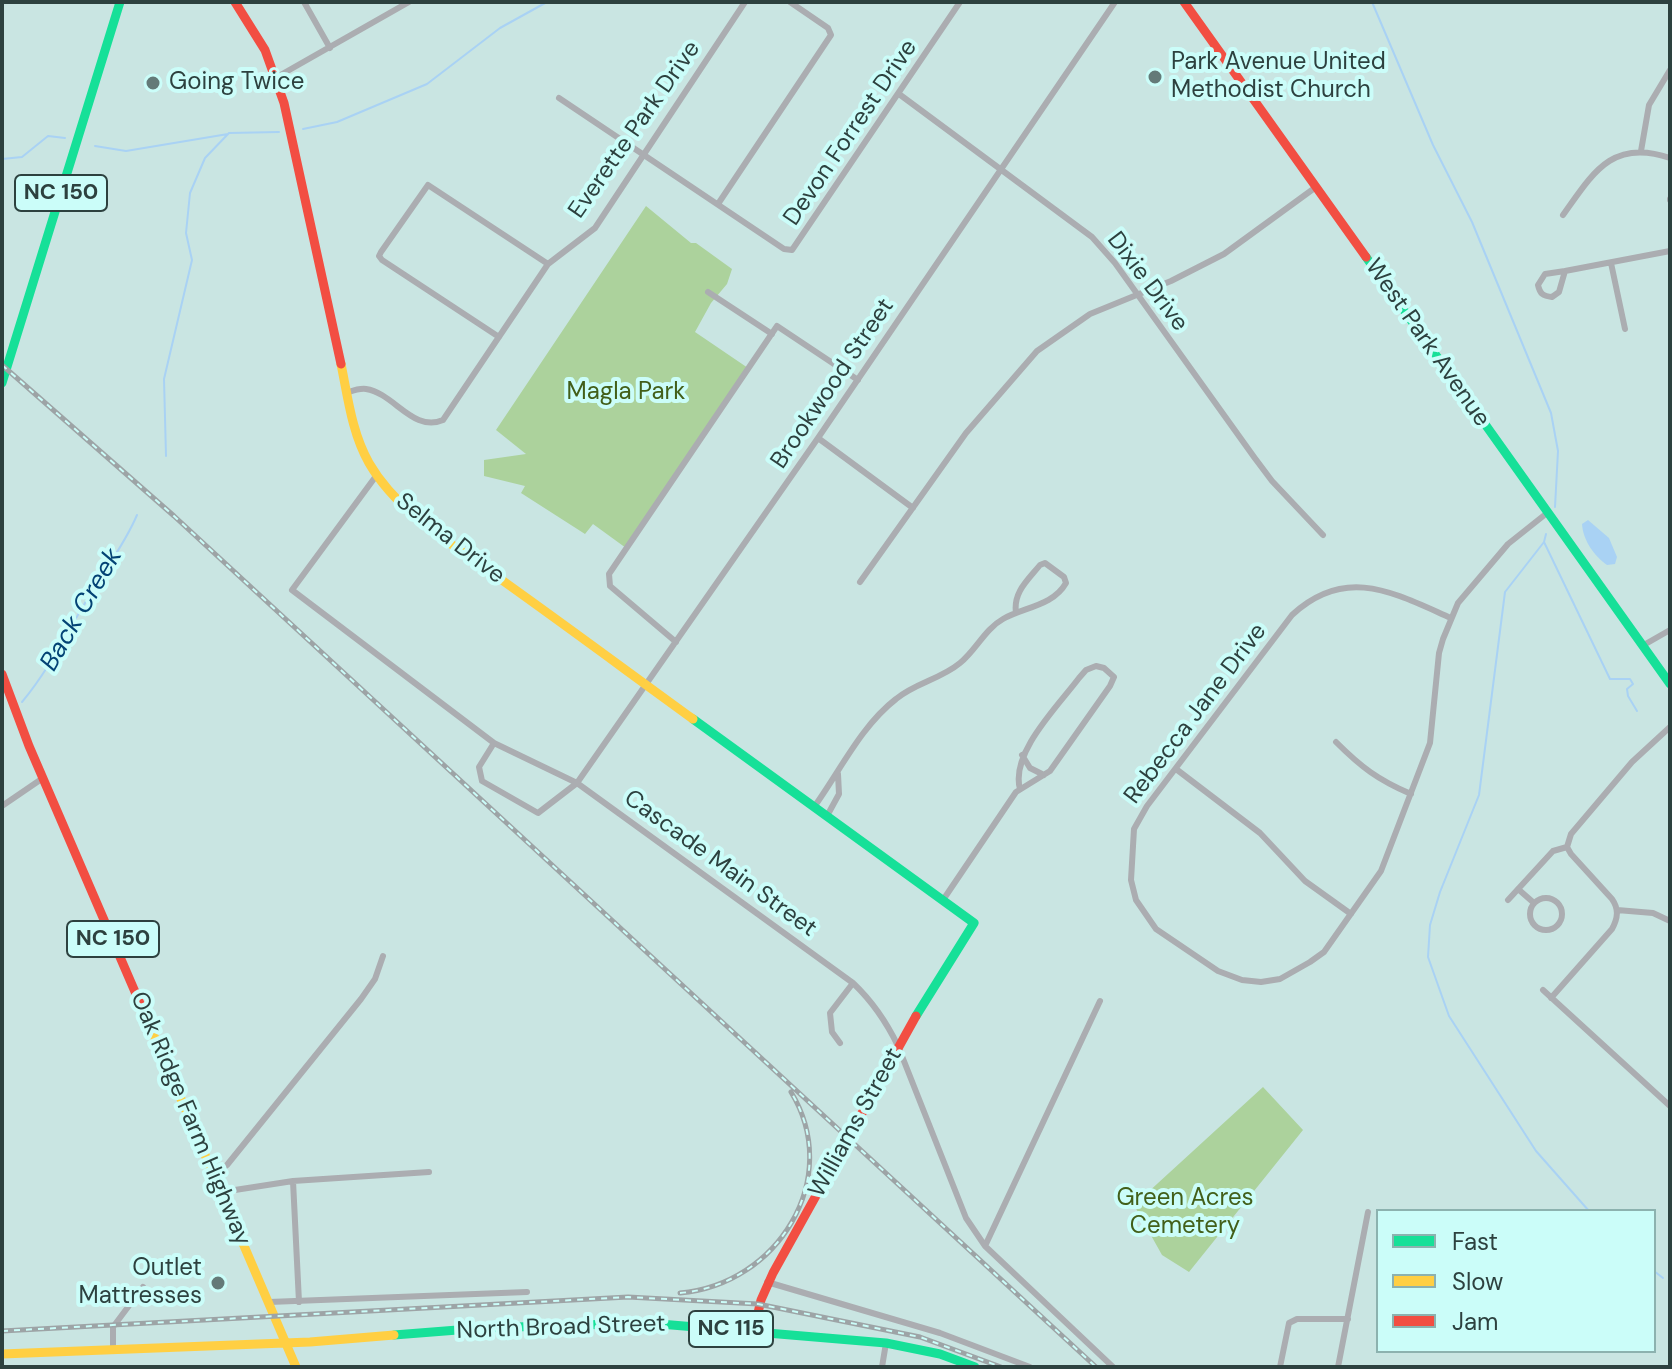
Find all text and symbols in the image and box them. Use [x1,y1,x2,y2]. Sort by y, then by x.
street label: Devon Forrest Drive [778,35,924,231]
street label: Everette Park Drive [563,36,707,224]
place label: Park Avenue United Methodist Church [1171,49,1386,105]
marker: Park Avenue United Methodist Church [1146,68,1164,86]
place label: Going Twice [169,69,304,97]
marker: Going Twice [144,74,162,92]
road number: NC 150 [15,175,107,211]
street label: Dixie Drive [1100,227,1194,337]
street label: West Park Avenue [1358,254,1496,432]
street label: Brookwood Street [765,293,901,475]
park label: Magla Park [567,379,685,407]
street label: Selma Drive [390,487,510,591]
water label: Back Creek [34,543,130,677]
street label: Rebecca Jane Drive [1119,618,1273,810]
street label: Cascade Main Street [618,784,822,944]
road number: NC 150 [67,921,159,957]
street label: Oak Ridge Farm Highway [123,988,257,1250]
street label: Williams Street [803,1043,909,1203]
park label: Green Acres Cemetery [1116,1185,1254,1241]
legend [1376,1209,1656,1353]
text: Fast [1452,1226,1498,1257]
place label: Outlet Mattresses [78,1255,202,1311]
text: Slow [1452,1266,1503,1297]
marker: Outlet Mattresses [209,1274,227,1292]
text: Jam [1452,1306,1498,1337]
street label: North Broad Street [456,1310,666,1346]
road number: NC 115 [689,1311,773,1347]

